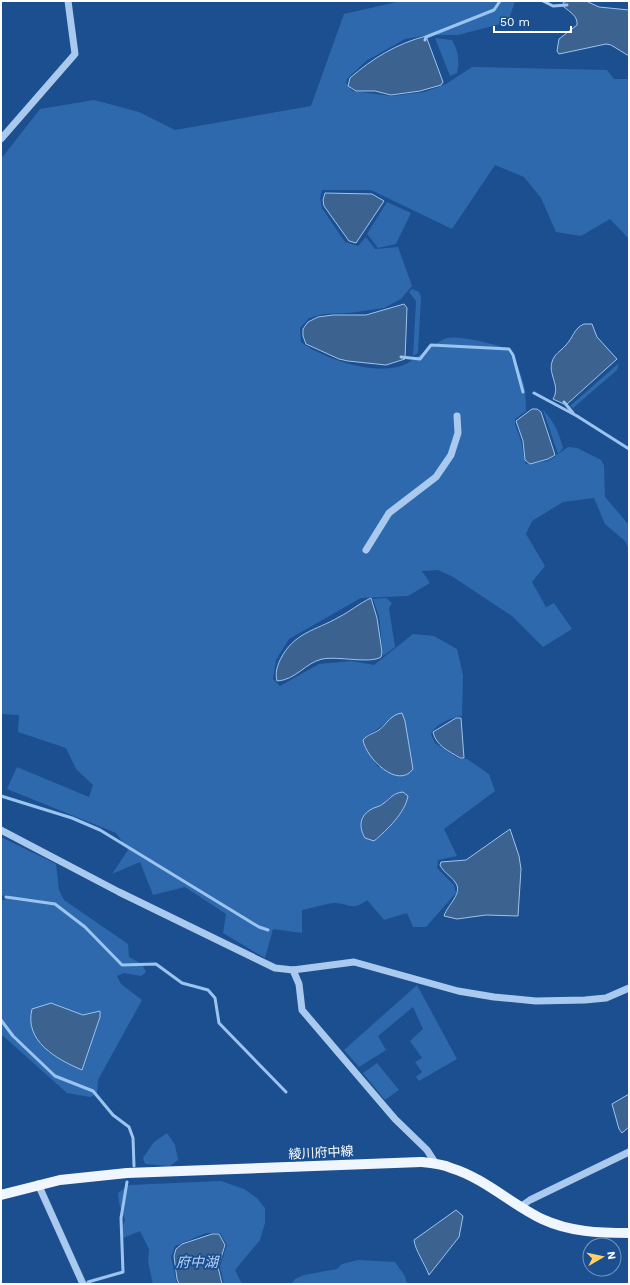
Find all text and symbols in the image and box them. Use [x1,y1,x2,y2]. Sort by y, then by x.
scale bar [494,8,571,34]
text: 50 m [500,15,530,29]
street label: 綾川府中線 [288,1143,354,1162]
north arrow [582,1237,622,1277]
text: N [604,1250,618,1261]
water label: 府中湖 [176,1254,220,1270]

